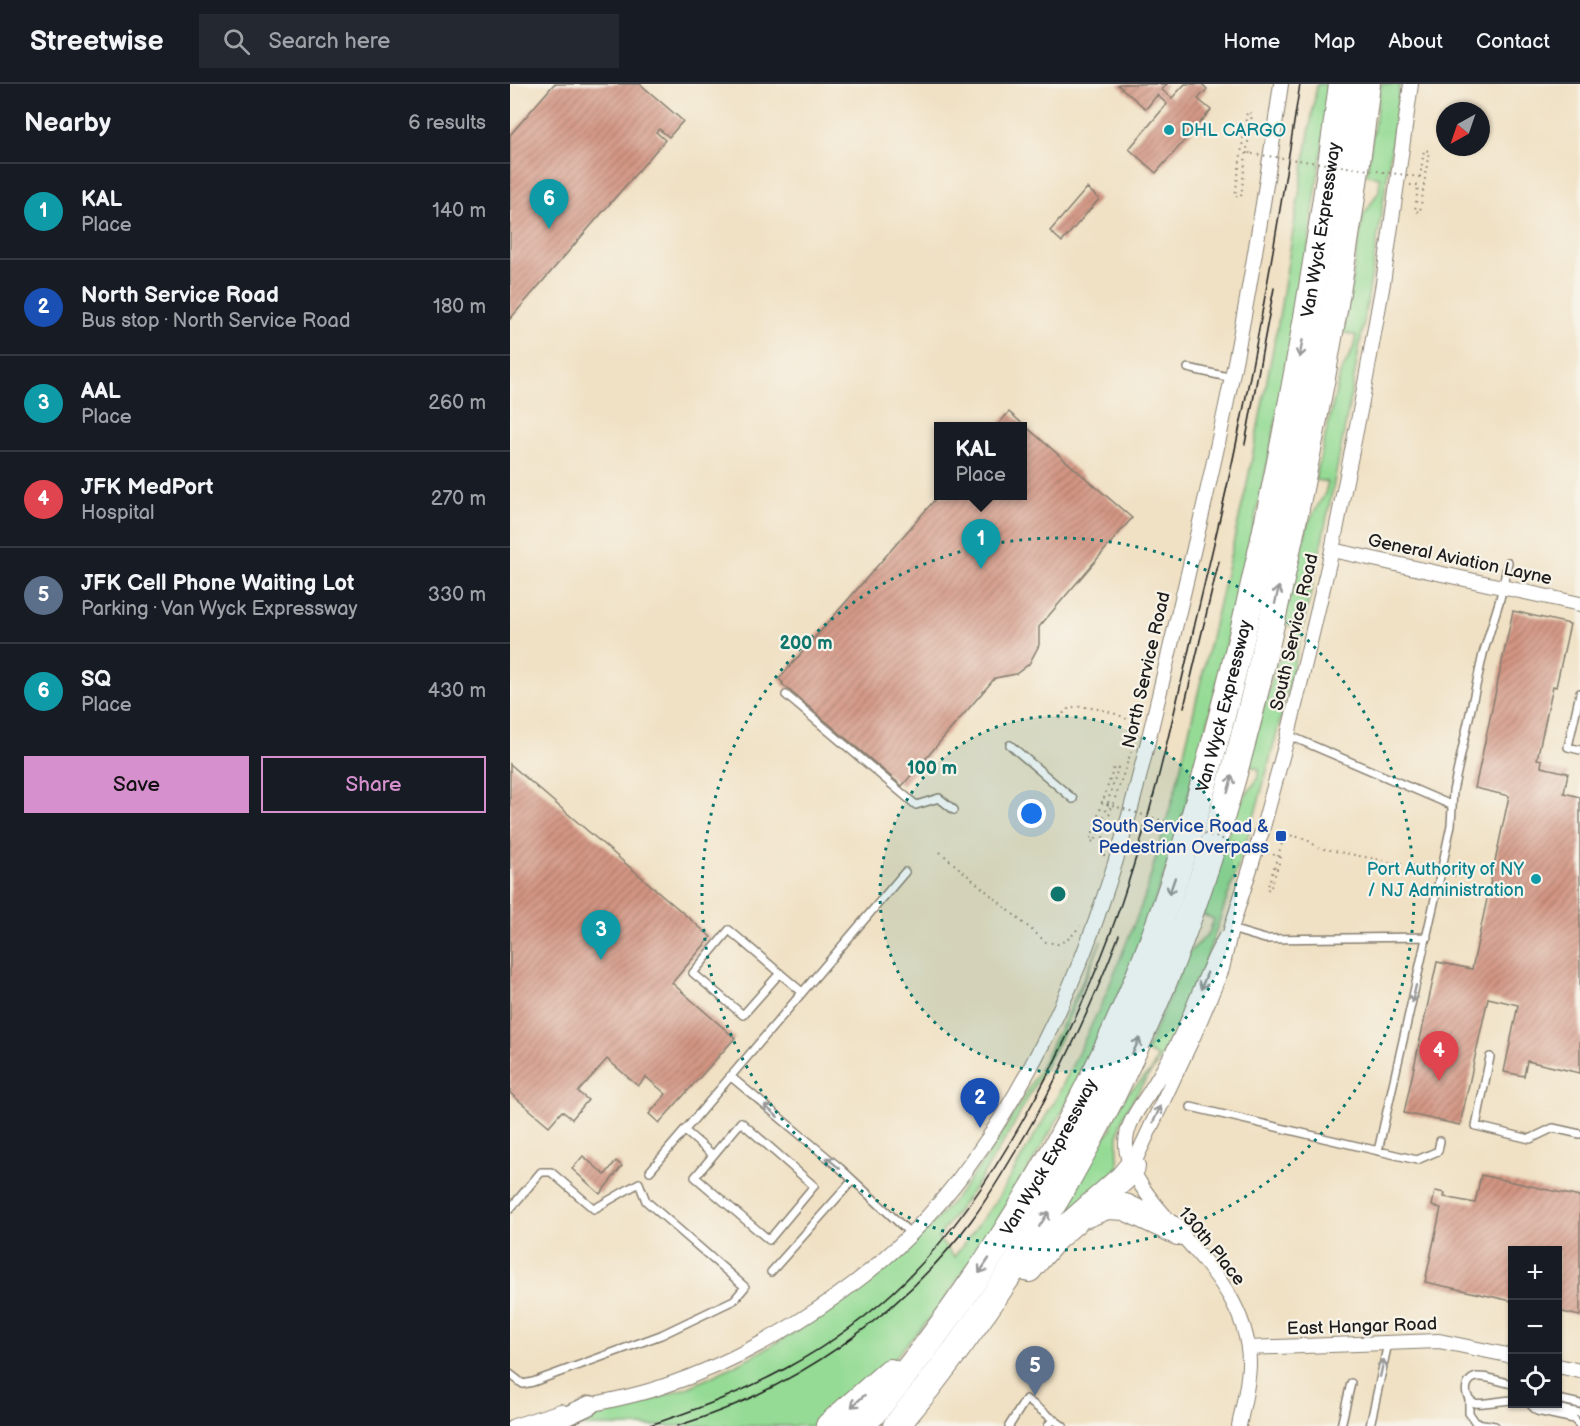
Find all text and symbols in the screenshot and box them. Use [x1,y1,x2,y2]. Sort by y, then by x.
search box [199,14,619,68]
text: Streetwise [30,25,163,58]
icon: search [220,25,253,58]
text: Search here [268,28,390,55]
text: Home [1223,29,1280,54]
text: Map [1313,29,1355,54]
text: About [1388,29,1443,54]
text: Contact [1476,29,1550,54]
north arrow [1436,102,1490,156]
text: Nearby [24,108,111,139]
text: 6 results [408,111,486,135]
place label: DHL CARGO [1181,120,1286,141]
marker: DHL CARGO [1162,123,1176,137]
street label: Van Wyck Expressway [1297,140,1345,319]
pin: 6 [530,180,568,229]
text: KAL [81,186,122,213]
text: 1 [39,199,48,223]
text: 140 m [432,199,486,223]
text: Place [81,213,132,237]
text: North Service Road [81,282,279,309]
text: 2 [38,295,49,319]
text: 180 m [433,295,486,319]
text: Bus stop · North Service Road [81,309,350,333]
one-way arrow [1296,339,1307,359]
text: AAL [81,378,121,405]
text: 3 [38,391,49,415]
text: 260 m [428,391,486,415]
text: Place [81,405,132,429]
popup [934,422,1027,500]
text: KAL [955,436,996,463]
text: Place [955,463,1006,487]
text: JFK MedPort [81,474,213,501]
text: 4 [38,487,49,511]
text: 270 m [431,487,486,511]
text: Hospital [81,501,154,525]
pin: 1 [962,520,1000,569]
street label: General Aviation Layne [1366,530,1554,589]
street label: South Service Road [1266,552,1323,713]
text: JFK Cell Phone Waiting Lot [81,570,354,597]
text: 5 [38,583,49,607]
text: 330 m [428,583,486,607]
one-way arrow [1272,586,1284,605]
street label: North Service Road [1118,590,1175,750]
text: Parking · Van Wyck Expressway [81,597,358,621]
street label: Van Wyck Expressway [1192,617,1257,794]
text: 200 m [779,633,833,654]
text: SQ [81,666,111,693]
text: 6 [37,679,50,703]
text: 430 m [428,679,486,703]
text: Place [81,693,132,717]
button: Save [24,756,249,813]
button: Share [261,756,486,813]
text: 100 m [907,758,957,779]
one-way arrow [1225,775,1236,794]
your location [1017,799,1046,828]
place label: South Service Road & Pedestrian Overpass [1092,816,1269,858]
marker: South Service Road & Pedestrian Overpass [1274,829,1288,843]
place label: Port Authority of NY / NJ Administration [1367,859,1524,901]
marker: Port Authority of NY / NJ Administration [1529,872,1543,886]
one-way arrow [1166,876,1177,895]
centre of rings [1048,884,1068,904]
pin: 3 [582,910,620,960]
one-way arrow [1198,971,1209,989]
one-way arrow [1407,984,1419,1003]
pin: 4 [1420,1032,1458,1081]
one-way arrow [1130,1038,1142,1056]
street label: Van Wyck Expressway [996,1075,1102,1240]
pin: 2 [960,1078,1000,1128]
one-way arrow [764,1104,779,1118]
one-way arrow [1152,1106,1164,1124]
one-way arrow [825,1156,841,1169]
street label: 130th Place [1174,1203,1250,1290]
one-way arrow [1039,1211,1051,1228]
map controls [1508,1246,1562,1408]
button: + [1508,1246,1562,1300]
one-way arrow [977,1257,989,1274]
button: − [1508,1300,1562,1354]
street label: East Hangar Road [1287,1313,1438,1340]
pin: 5 [1016,1346,1054,1396]
button: locate [1508,1354,1562,1408]
one-way arrow [1377,1359,1389,1378]
one-way arrow [850,1395,866,1408]

